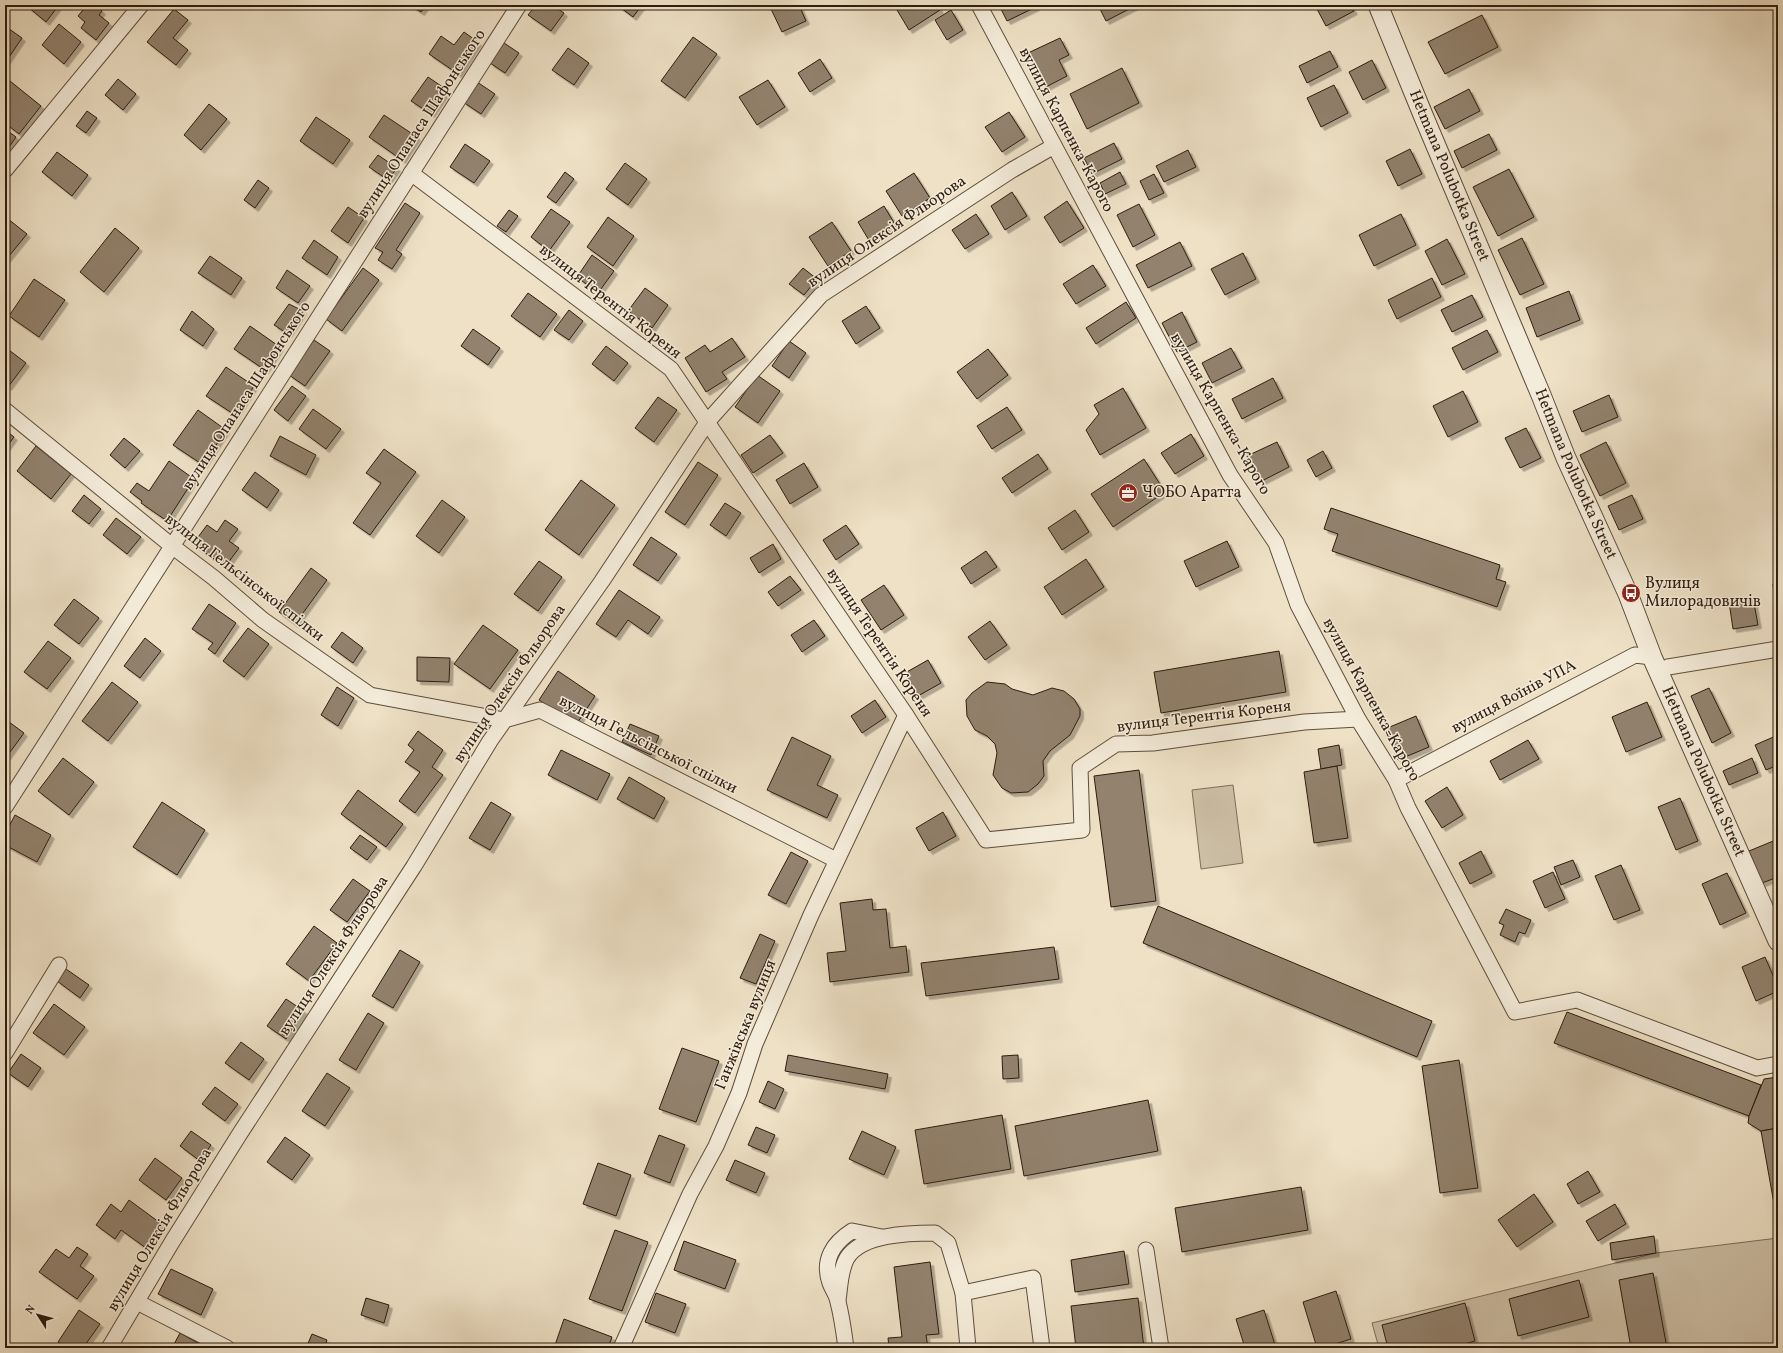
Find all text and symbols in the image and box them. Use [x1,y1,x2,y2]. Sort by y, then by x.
street label: вулиця Опанаса Шафонського [353,25,491,223]
street label: вулиця Карпенка-Карого [1013,44,1119,216]
street label: Hetmana Polubotka Street [1403,87,1495,265]
street label: вулиця Олексія Фльорова [803,171,971,293]
street label: вулиця Терентія Кореня [534,239,686,365]
street label: вулиця Опанаса Шафонського [178,297,316,495]
street label: вулиця Карпенка-Карого [1165,329,1275,499]
street label: Hetmana Polubotka Street [1529,386,1622,564]
office icon: ЧОБО Аратта [1117,482,1139,504]
place label: ЧОБО Аратта [1142,482,1241,504]
street label: вулиця Гельсінської спілки [160,509,329,648]
street label: вулиця Терентія Кореня [821,564,937,722]
place label: Вулиця Милорадовичів [1645,573,1761,613]
bus stop icon: Вулиця Милорадовичів [1620,582,1642,604]
street label: вулиця Олексія Фльорова [449,600,571,768]
street label: вулиця Карпенка-Карого [1317,614,1425,786]
street label: вулиця Воїнів УПА [1448,655,1580,739]
street label: Hetmana Polubotka Street [1656,683,1750,861]
street label: вулиця Гельсінської спілки [555,690,741,800]
street label: вулиця Терентія Кореня [1116,695,1292,739]
street label: вулиця Олексія Фльорова [274,872,394,1040]
street label: Ганжівська вулиця [710,957,782,1093]
street label: вулиця Олексія Фльорова [102,1144,218,1316]
north arrow [18,1295,58,1335]
text: N [23,1302,40,1318]

